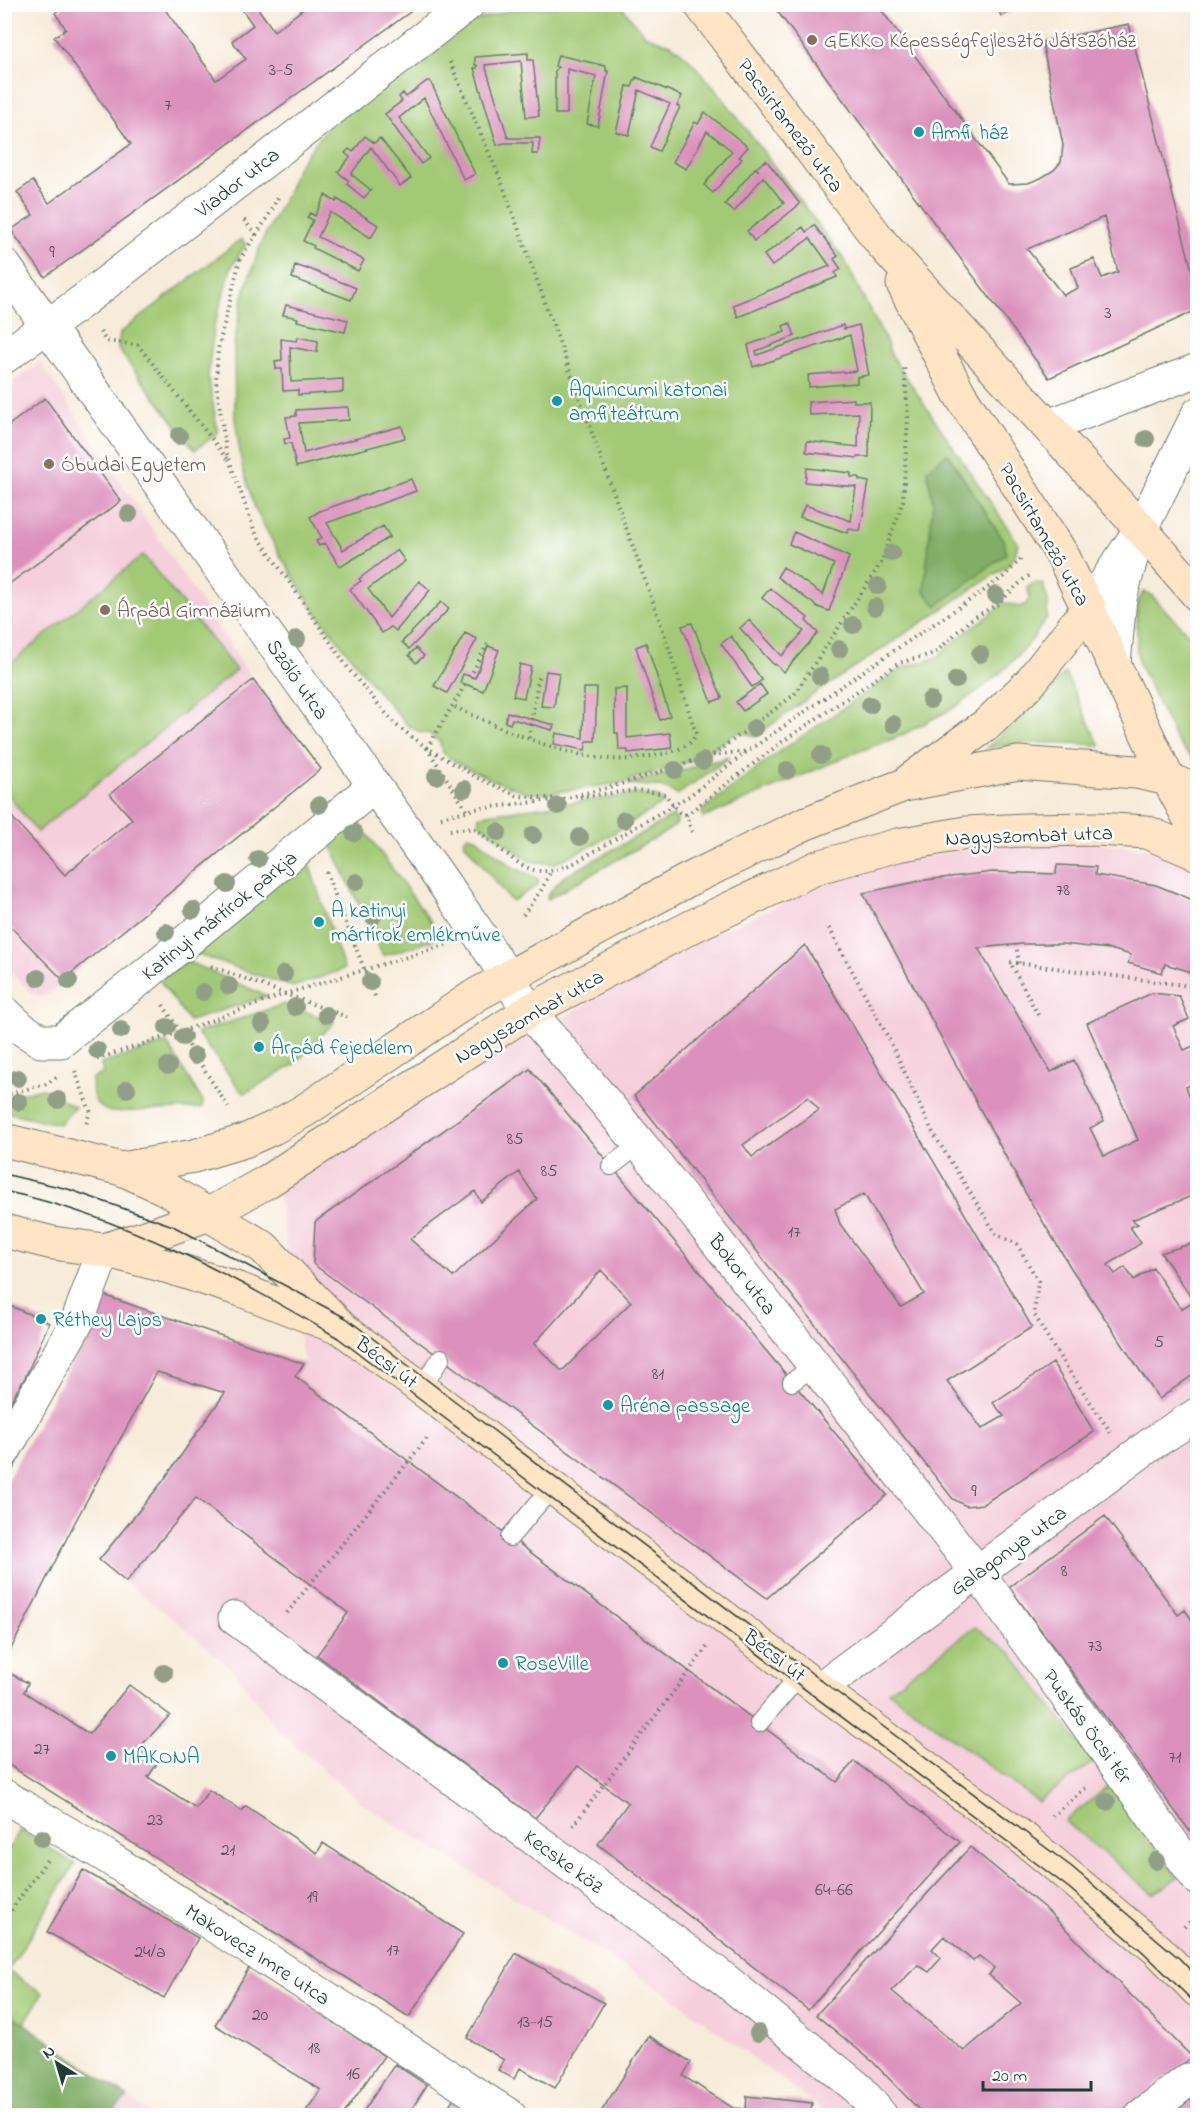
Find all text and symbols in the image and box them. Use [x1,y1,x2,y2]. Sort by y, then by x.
place label: GEKKO Képességfejlesztő Játszóház [824,27,1136,59]
marker: GEKKO Képességfejlesztő Játszóház [805,33,819,47]
street label: Pacsirtamező utca [729,53,850,200]
house number: 3-5 [269,58,293,84]
house number: 7 [164,93,172,119]
place label: Amfi ház [931,119,1009,149]
marker: Amfi ház [912,125,926,139]
street label: Viador utca [189,141,287,227]
house number: 9 [49,240,55,266]
house number: 3 [1104,301,1112,327]
place label: Aquincumi katonai amfiteátrum [569,376,727,430]
marker: Aquincumi katonai amfiteátrum [550,394,564,408]
place label: Óbudai Egyetem [61,451,206,483]
marker: Óbudai Egyetem [42,457,56,471]
street label: Pacsirtamező utca [990,458,1097,612]
place label: Árpád Gimnázium [117,596,271,627]
marker: Árpád Gimnázium [98,603,112,617]
street label: Szőlő utca [258,634,335,726]
street label: Nagyszombat utca [945,819,1113,857]
street label: Katinyi mártírok parkja [136,844,306,990]
house number: 78 [1056,878,1070,904]
place label: A katinyi mártírok emlékműve [331,897,501,951]
marker: A katinyi mártírok emlékműve [312,915,326,929]
street label: Nagyszombat utca [450,963,611,1074]
place label: Árpád fejedelem [271,1033,413,1064]
marker: Árpád fejedelem [252,1040,266,1054]
house number: 85 [506,1127,524,1153]
house number: 85 [540,1159,558,1185]
house number: 17 [787,1220,801,1246]
street label: Bokor utca [699,1227,783,1322]
place label: Réthey Lajos [53,1306,162,1338]
marker: Réthey Lajos [34,1312,48,1326]
street label: Bécsi út [347,1329,423,1397]
house number: 5 [1154,1330,1164,1356]
house number: 81 [652,1362,665,1388]
place label: Aréna passage [620,1392,751,1424]
marker: Aréna passage [601,1398,615,1412]
house number: 9 [971,1479,977,1505]
street label: Galagonya utca [945,1499,1075,1606]
house number: 8 [1061,1559,1068,1585]
street label: Bécsi út [735,1622,811,1690]
house number: 73 [1088,1634,1102,1660]
place label: RoseVille [515,1650,589,1680]
marker: RoseVille [496,1656,510,1670]
street label: Puskás Öcsi tér [1035,1664,1139,1791]
house number: 27 [34,1737,51,1763]
place label: MAKONA [123,1743,200,1773]
house number: 71 [1168,1745,1182,1771]
marker: MAKONA [104,1749,118,1763]
house number: 23 [147,1808,163,1834]
street label: Kecske köz [517,1823,609,1902]
house number: 21 [221,1838,236,1864]
house number: 64-66 [815,1878,853,1904]
house number: 19 [306,1885,318,1911]
street label: Makovecz Imre utca [178,1897,335,2014]
house number: 17 [386,1938,400,1964]
house number: 24/a [134,1940,166,1966]
house number: 20 [252,2003,269,2029]
house number: 13-15 [517,2010,553,2036]
north arrow [27,2033,87,2093]
house number: 18 [308,2036,320,2062]
text: N [38,2040,61,2065]
scale bar [983,2054,1091,2092]
house number: 16 [346,2062,360,2088]
text: 20 m [992,2064,1027,2090]

